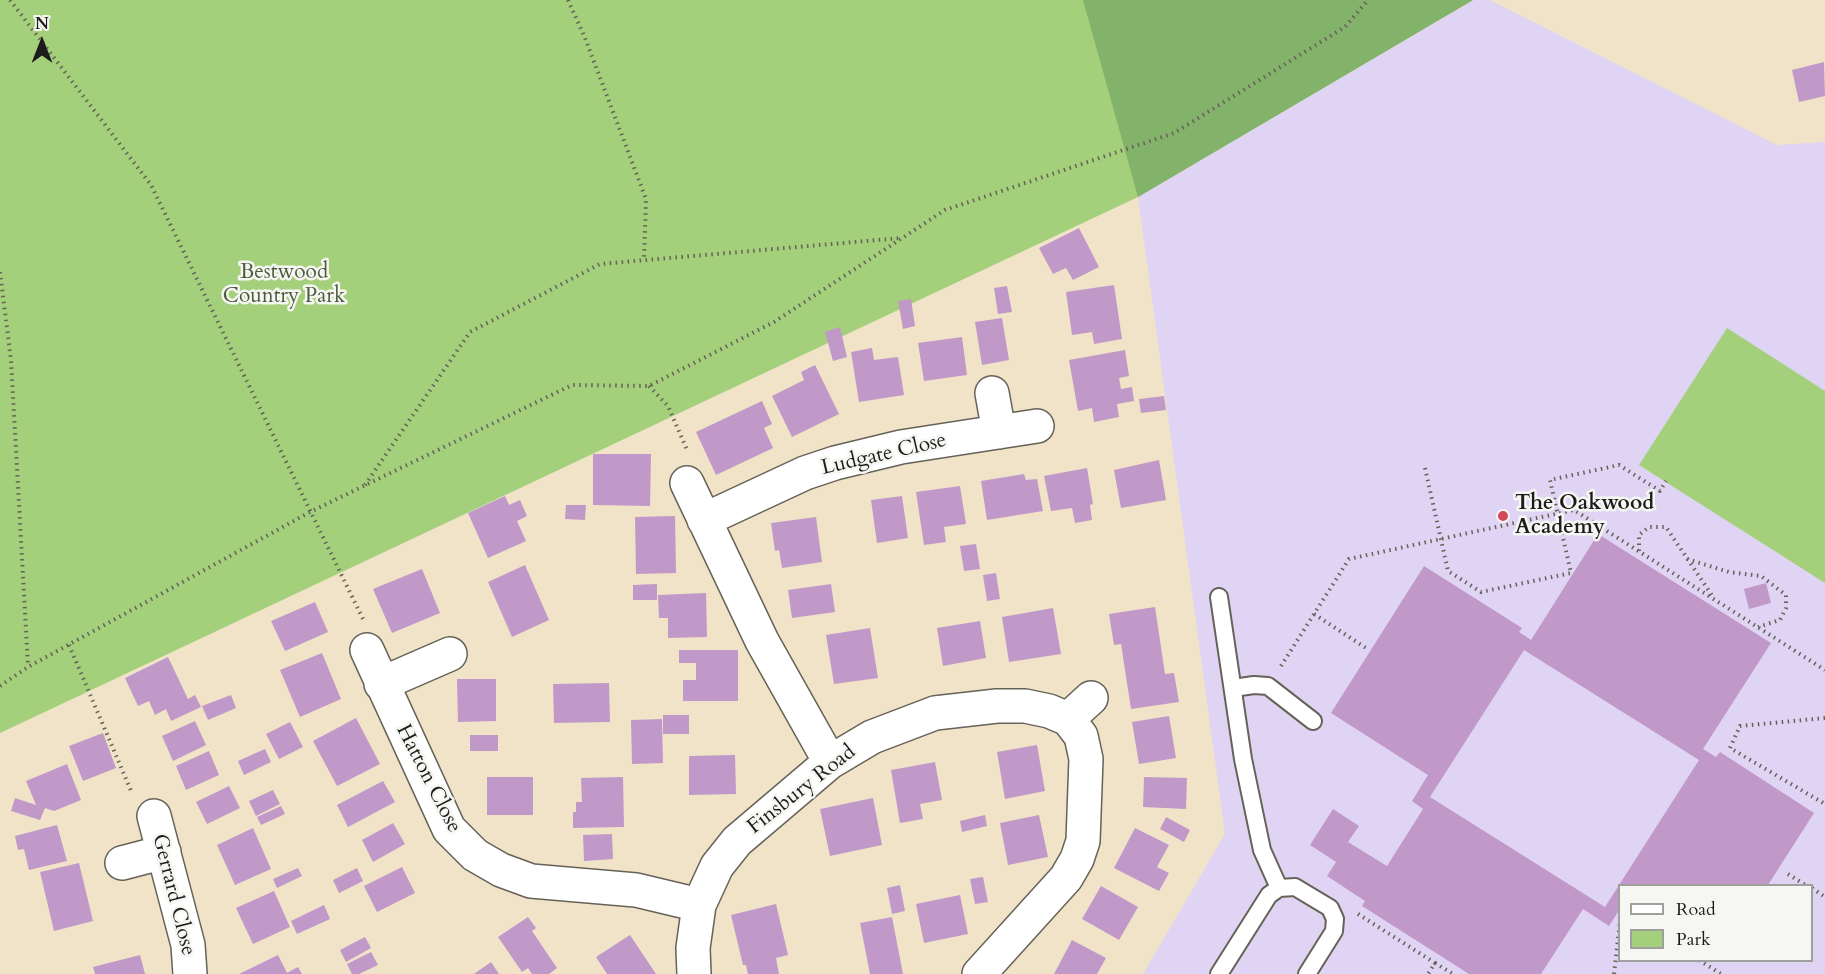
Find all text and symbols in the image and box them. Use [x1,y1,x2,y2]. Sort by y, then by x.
north arrow [12,12,72,72]
text: N [35,13,49,35]
park label: Bestwood Country Park [223,260,345,310]
street label: Ludgate Close [819,428,949,482]
place label: The Oakwood Academy [1515,491,1654,541]
marker: The Oakwood Academy [1496,509,1510,523]
street label: Hatton Close [390,721,466,837]
street label: Finsbury Road [743,740,861,840]
street label: Gerrard Close [146,832,200,958]
legend [1618,884,1813,962]
text: Road [1676,897,1716,922]
text: Park [1676,927,1711,952]

